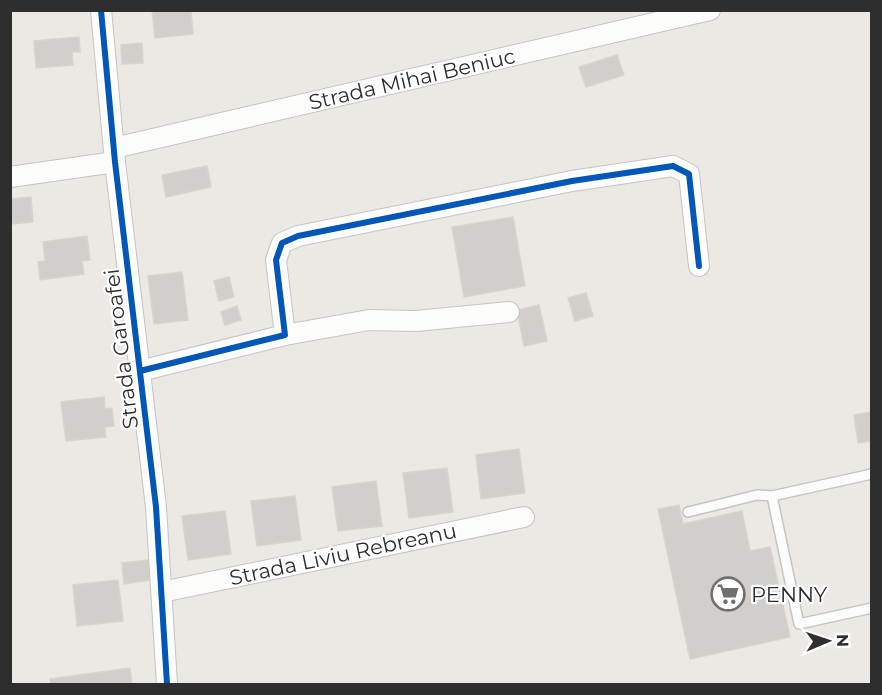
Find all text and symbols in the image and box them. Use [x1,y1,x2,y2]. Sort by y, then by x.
street label: Strada Mihai Beniuc [306,43,518,115]
street label: Strada Garoafei [99,268,143,430]
street label: Strada Liviu Rebreanu [227,518,459,590]
supermarket icon: PENNY [710,576,746,612]
place label: PENNY [751,582,828,607]
north arrow [798,611,858,671]
text: N [833,634,852,647]

